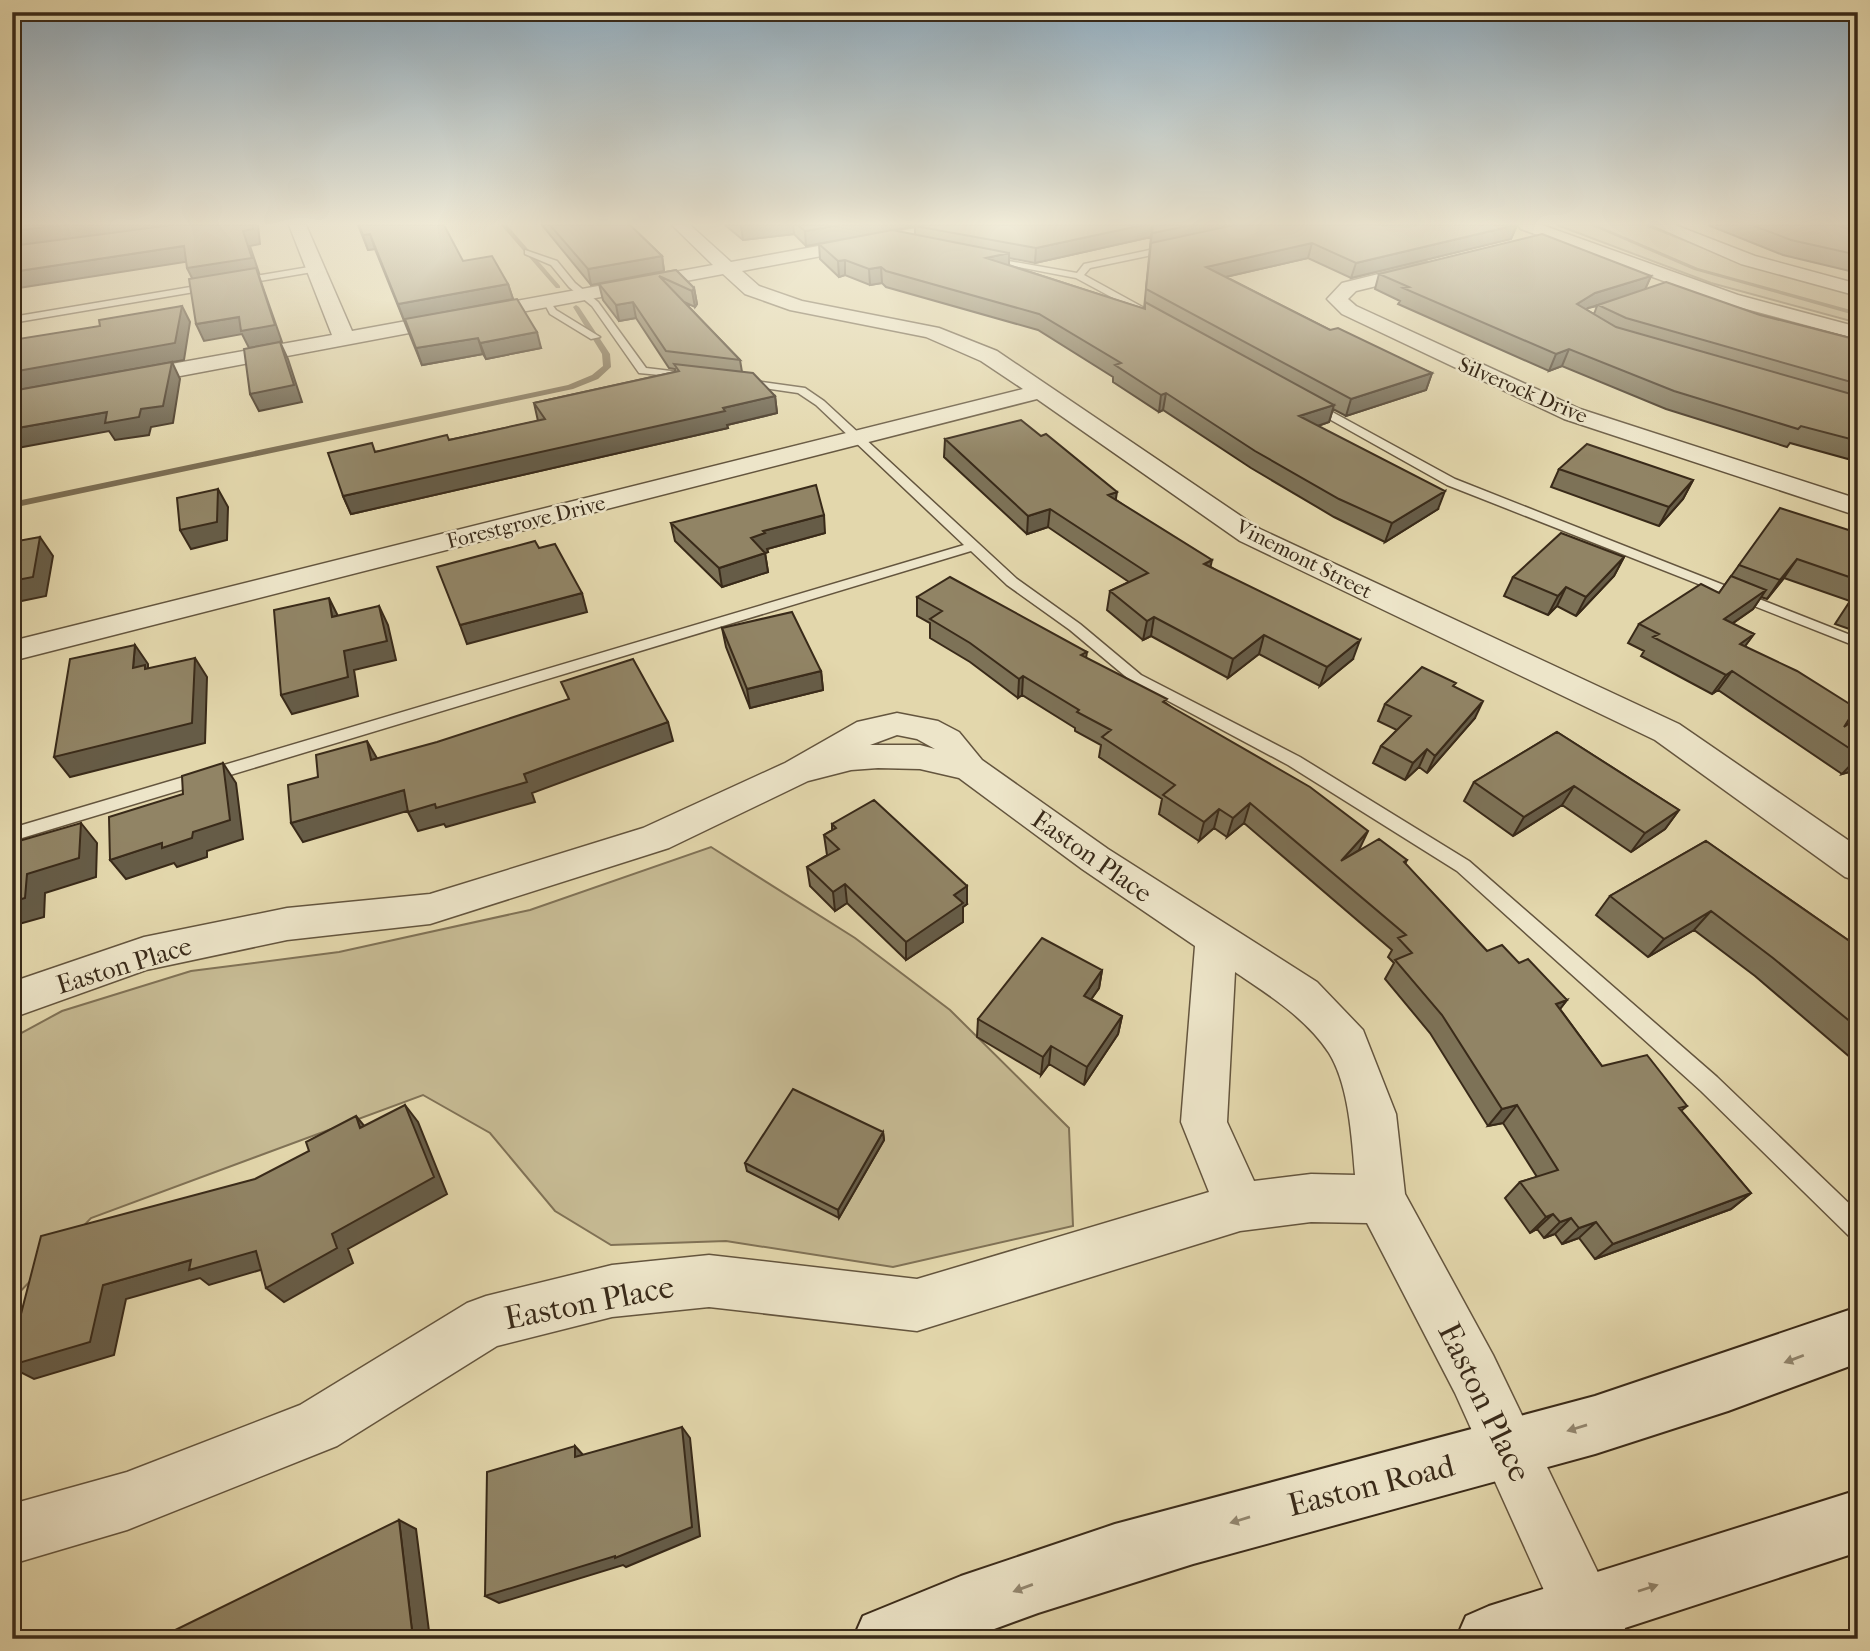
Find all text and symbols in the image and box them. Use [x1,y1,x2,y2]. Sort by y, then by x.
street label: Silverock Drive [1455,352,1591,428]
street label: Forestgrove Drive [444,491,608,553]
street label: Vinemont Street [1231,514,1377,604]
street label: Easton Place [1026,804,1158,909]
street label: Easton Place [53,930,196,1001]
street label: Easton Place [501,1268,677,1337]
street label: Easton Place [1430,1317,1539,1488]
one-way arrow [1783,1354,1804,1365]
one-way arrow [1567,1424,1588,1434]
street label: Easton Road [1284,1447,1459,1524]
one-way arrow [1229,1516,1250,1526]
one-way arrow [1637,1582,1658,1593]
one-way arrow [1012,1583,1033,1594]

